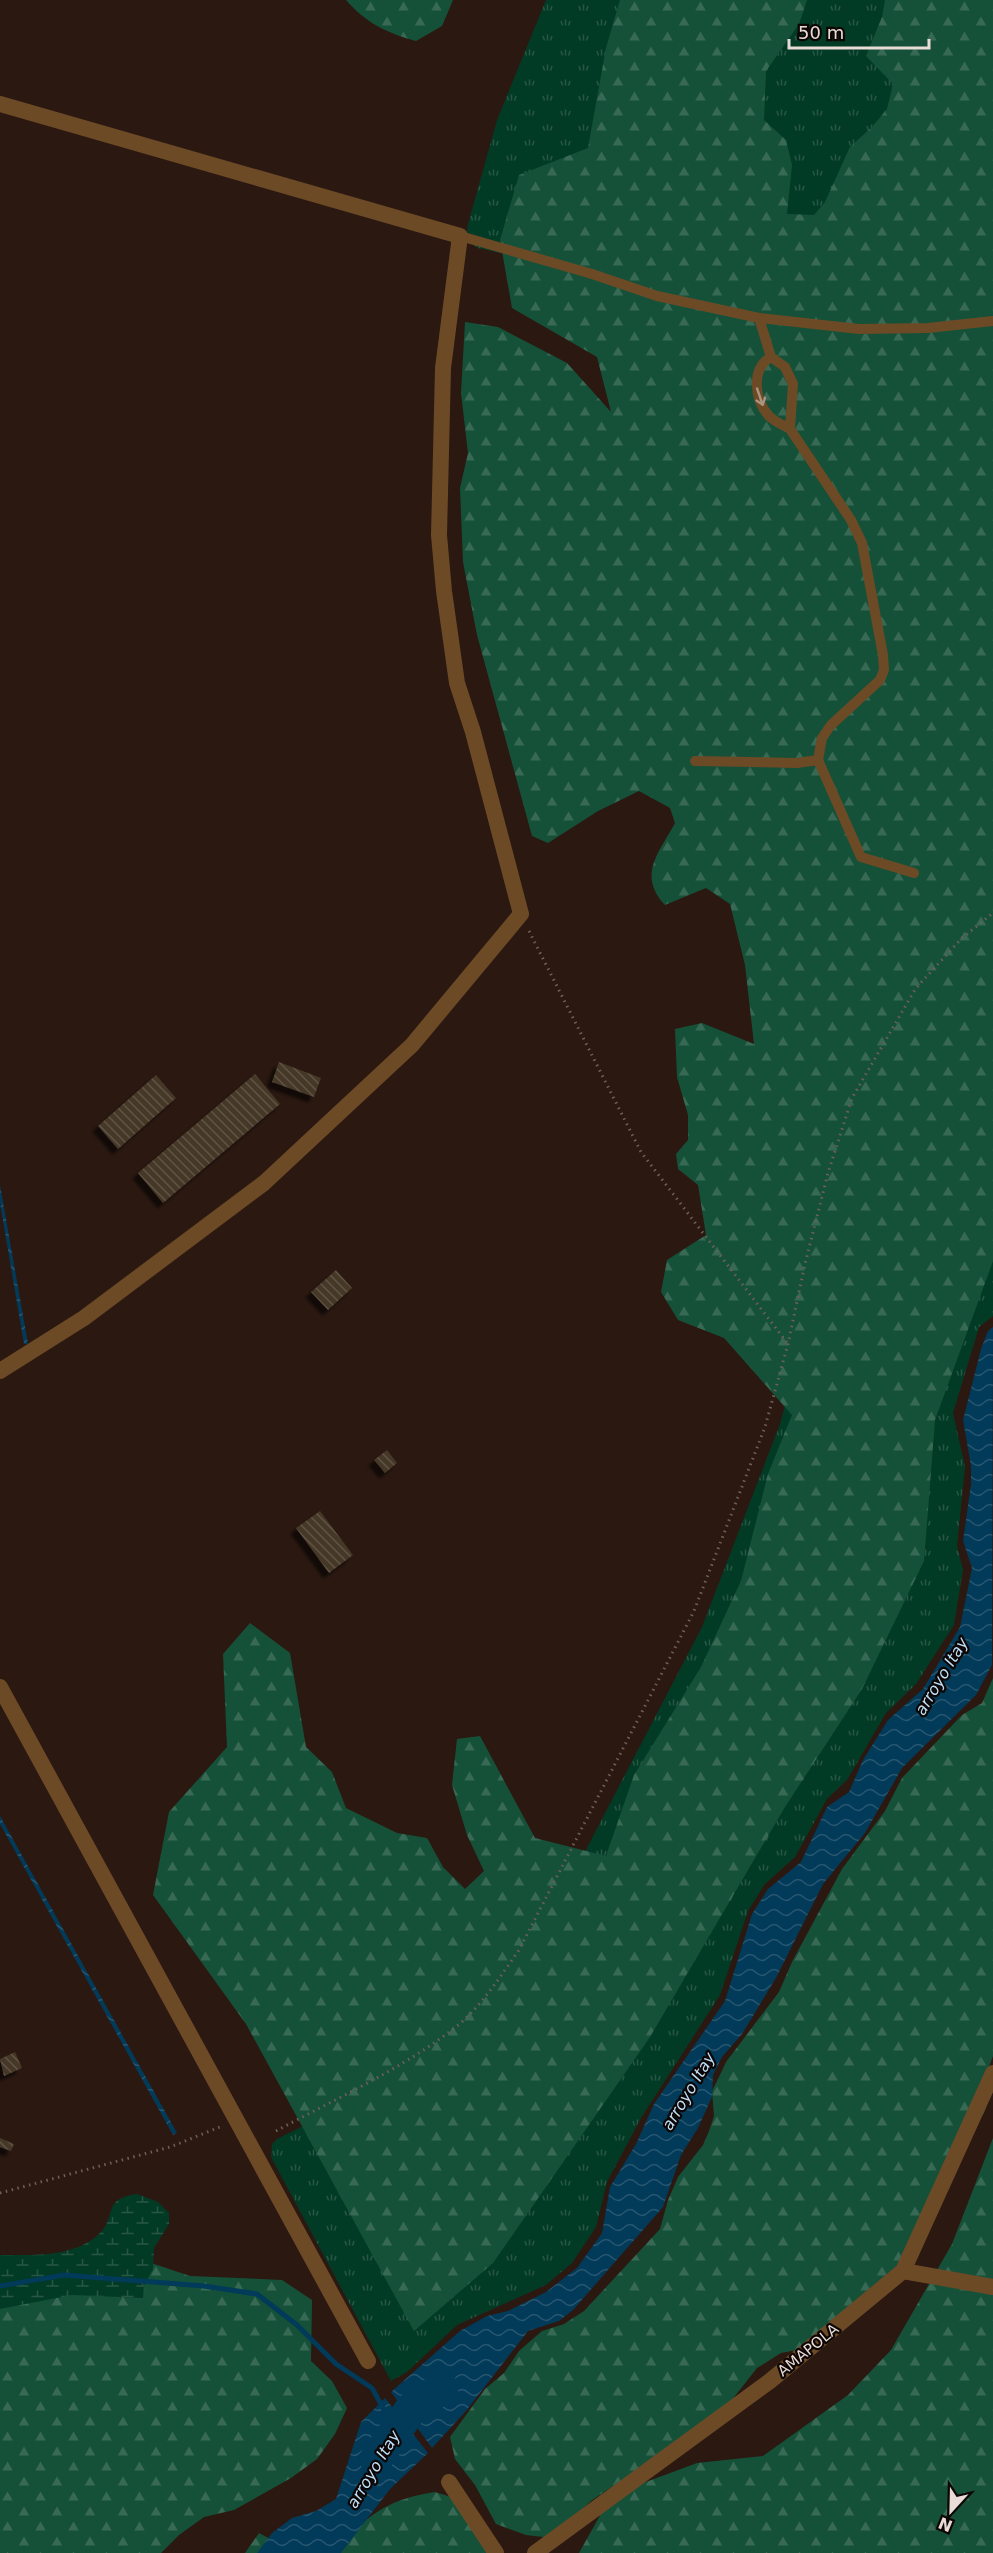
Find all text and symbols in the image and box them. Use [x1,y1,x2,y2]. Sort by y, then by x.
scale bar [789,12,928,50]
text: 50 m [798,22,844,43]
one-way arrow [755,387,766,406]
water label: arroyo Itay [911,1633,972,1719]
water label: arroyo Itay [658,2048,719,2134]
street label: AMAPOLA [774,2319,843,2380]
water label: arroyo Itay [343,2426,404,2512]
north arrow [921,2481,981,2541]
text: N [936,2513,955,2536]

